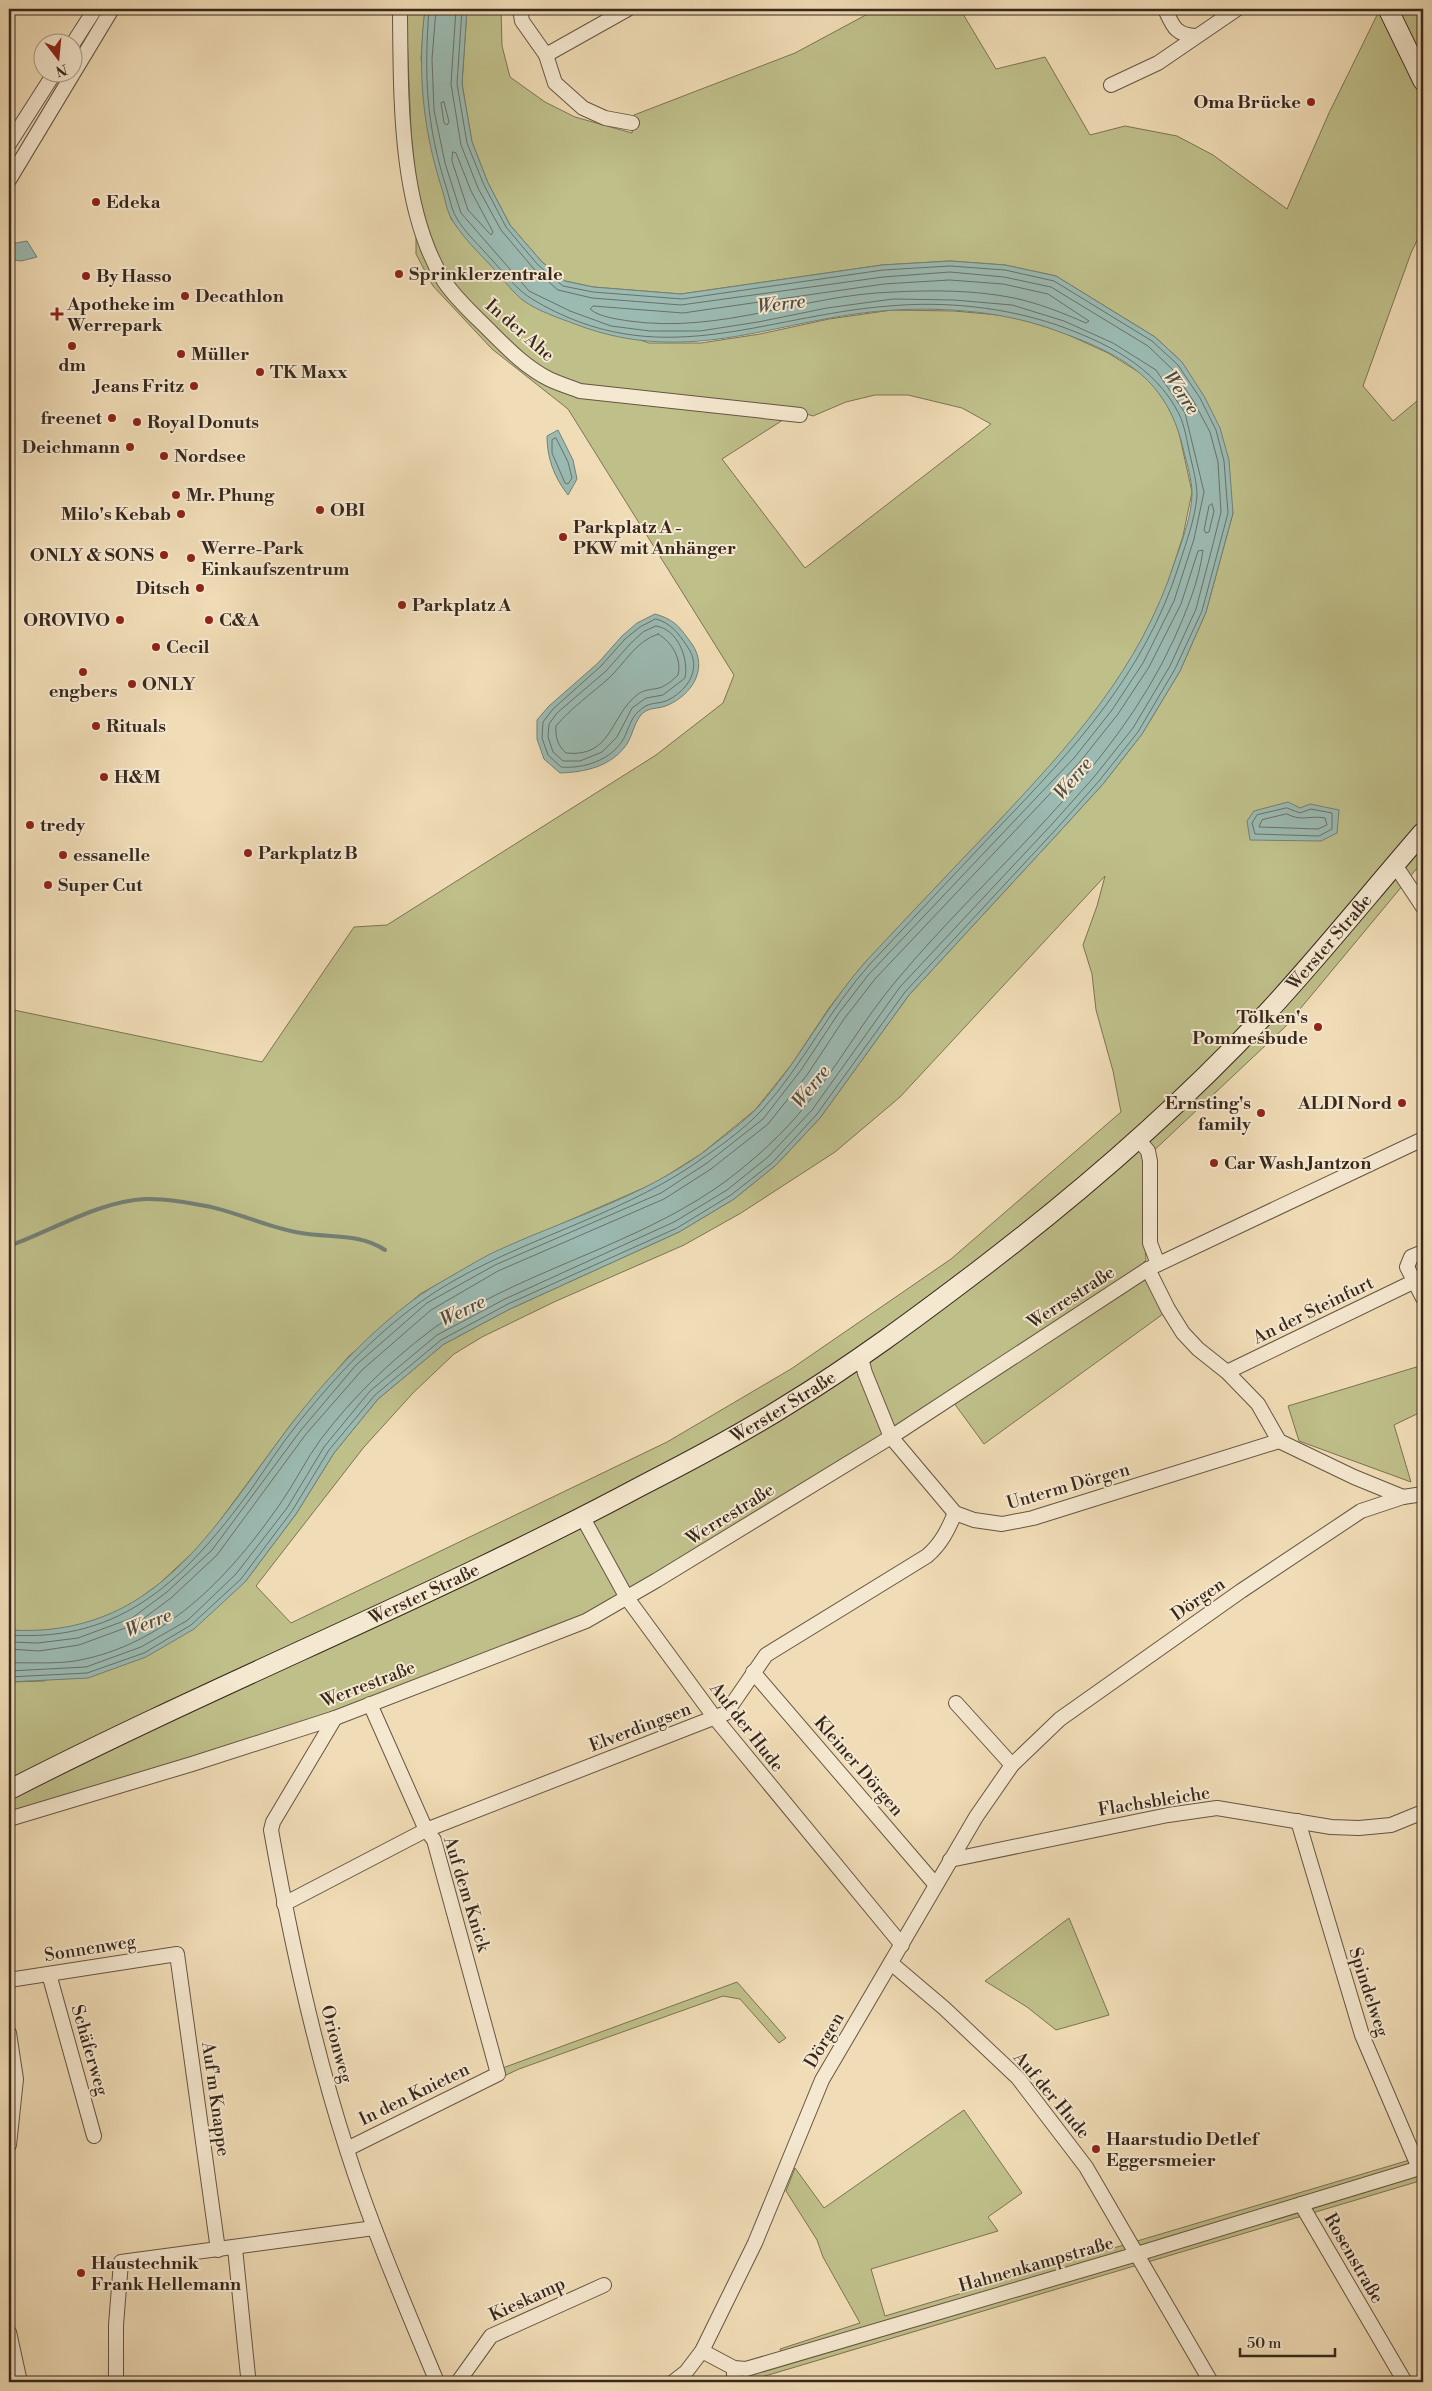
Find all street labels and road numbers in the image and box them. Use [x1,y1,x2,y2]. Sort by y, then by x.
street label: In der Ahe [480,294,559,367]
street label: Werster Straße [1281,889,1377,996]
street label: Werrestraße [1022,1261,1119,1335]
street label: An der Steinfurt [1248,1271,1378,1350]
street label: Werster Straße [725,1366,840,1449]
street label: Unterm Dörgen [1004,1458,1133,1515]
street label: Werrestraße [681,1478,779,1551]
street label: Werster Straße [364,1558,483,1630]
street label: Dörgen [1167,1572,1230,1626]
street label: Werrestraße [317,1656,419,1713]
street label: Auf der Hude [704,1677,789,1777]
street label: Elverdingsen [586,1697,695,1757]
street label: Kleiner Dörgen [809,1711,909,1821]
street label: Flachsbleiche [1096,1781,1212,1822]
street label: Auf dem Knick [438,1833,495,1956]
street label: Sonnenweg [43,1930,138,1967]
street label: Spindelweg [1343,1944,1394,2040]
street label: Schäferweg [66,2002,114,2099]
street label: Orionweg [315,2003,358,2086]
street label: Dörgen [799,2008,850,2072]
street label: Auf'm Knappe [196,2039,235,2158]
street label: Auf der Hude [1008,2046,1095,2144]
street label: In den Knieten [355,2058,473,2131]
street label: Rosenstraße [1318,2209,1389,2308]
street label: Hahnenkampstraße [956,2231,1116,2298]
street label: Kieskamp [486,2272,569,2327]

